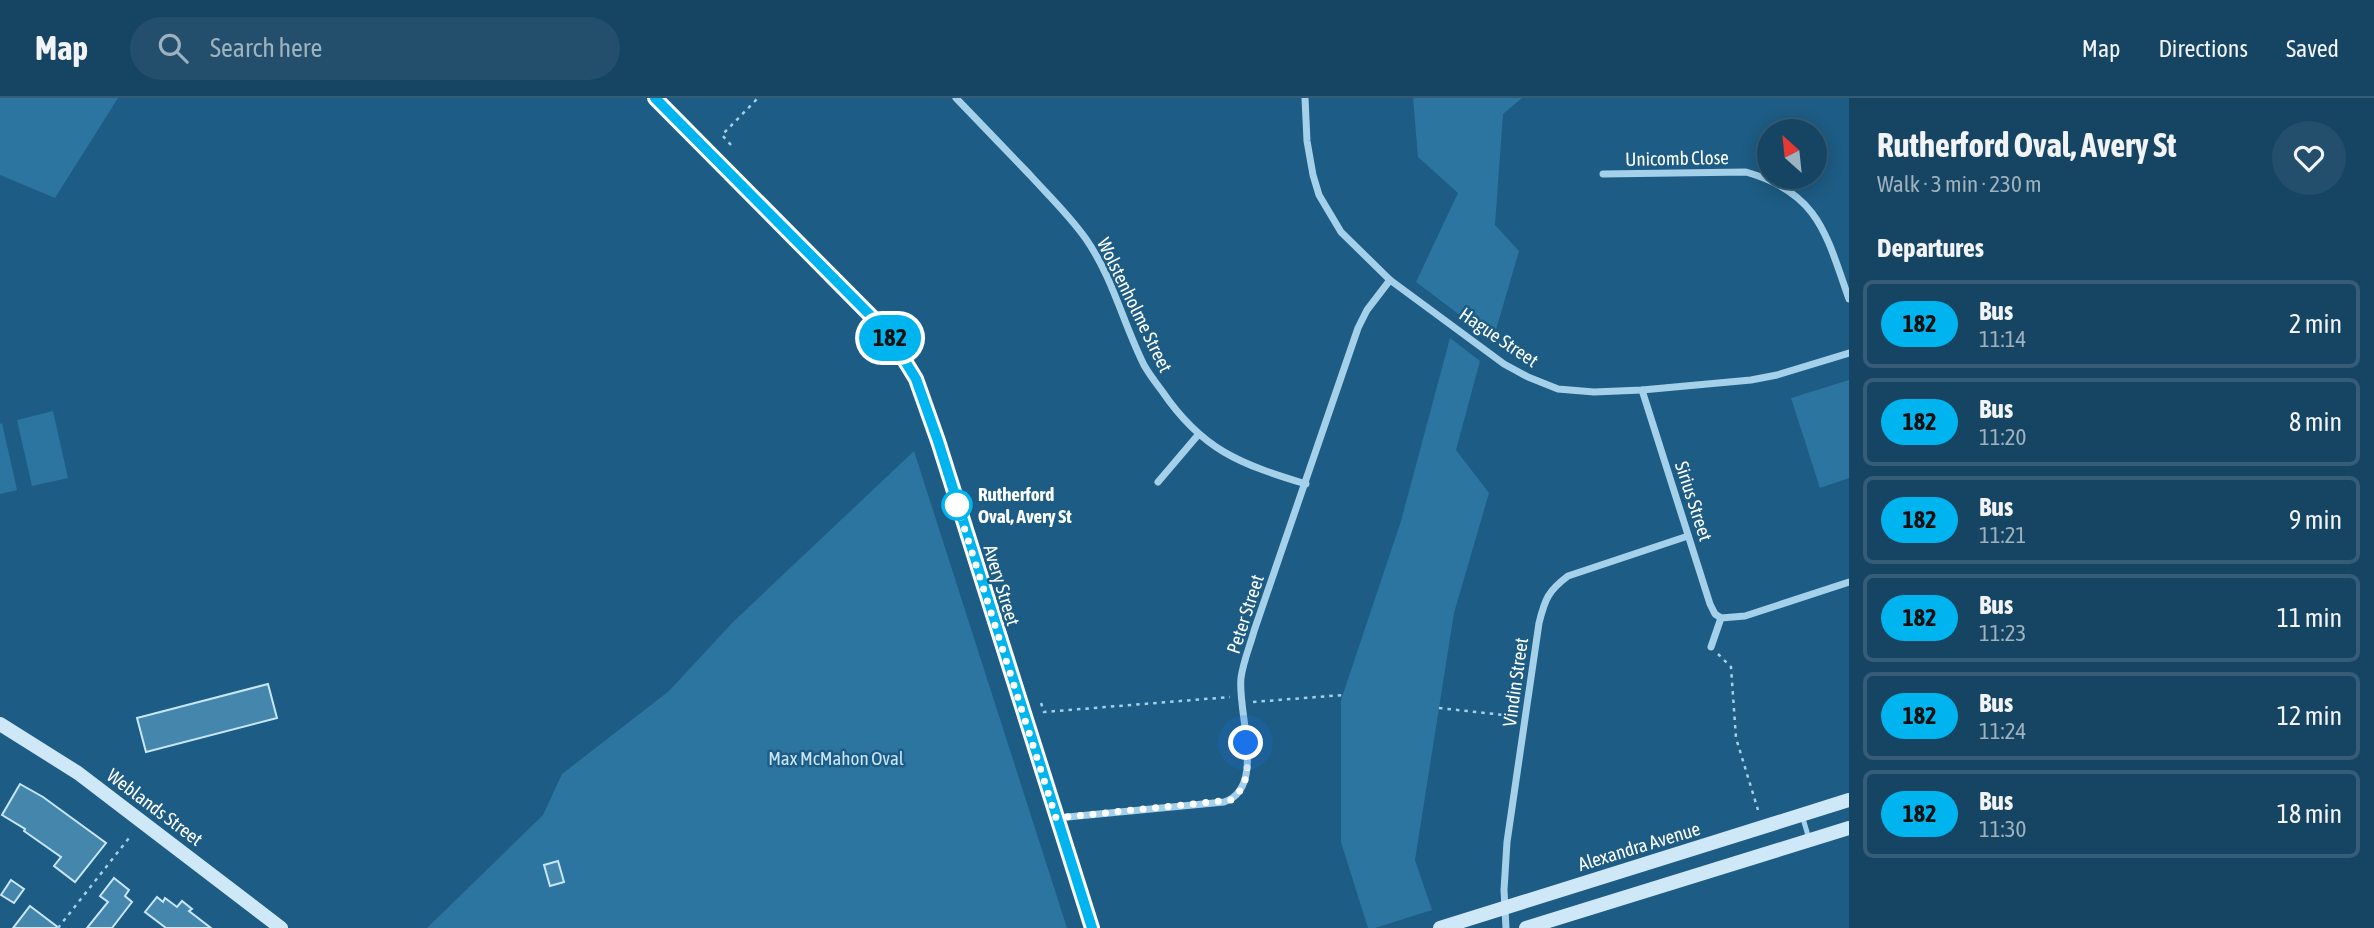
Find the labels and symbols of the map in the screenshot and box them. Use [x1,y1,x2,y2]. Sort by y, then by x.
north arrow [1757,119,1827,189]
street label: Unicomb Close [1625,146,1729,170]
street label: Wolstenholme Street [1093,234,1177,376]
street label: Hague Street [1455,303,1543,371]
line badge: 182 [850,315,930,361]
street label: Sirius Street [1671,458,1717,544]
place label: Rutherford Oval, Avery St [978,483,1072,527]
marker: Rutherford Oval, Avery St [942,490,972,520]
street label: Avery Street [979,542,1025,628]
street label: Peter Street [1222,572,1268,656]
street label: Vindin Street [1498,636,1532,728]
your location [1228,725,1263,760]
park label: Max McMahon Oval [768,747,904,769]
street label: Weblands Street [103,764,207,850]
street label: Alexandra Avenue [1575,817,1703,875]

